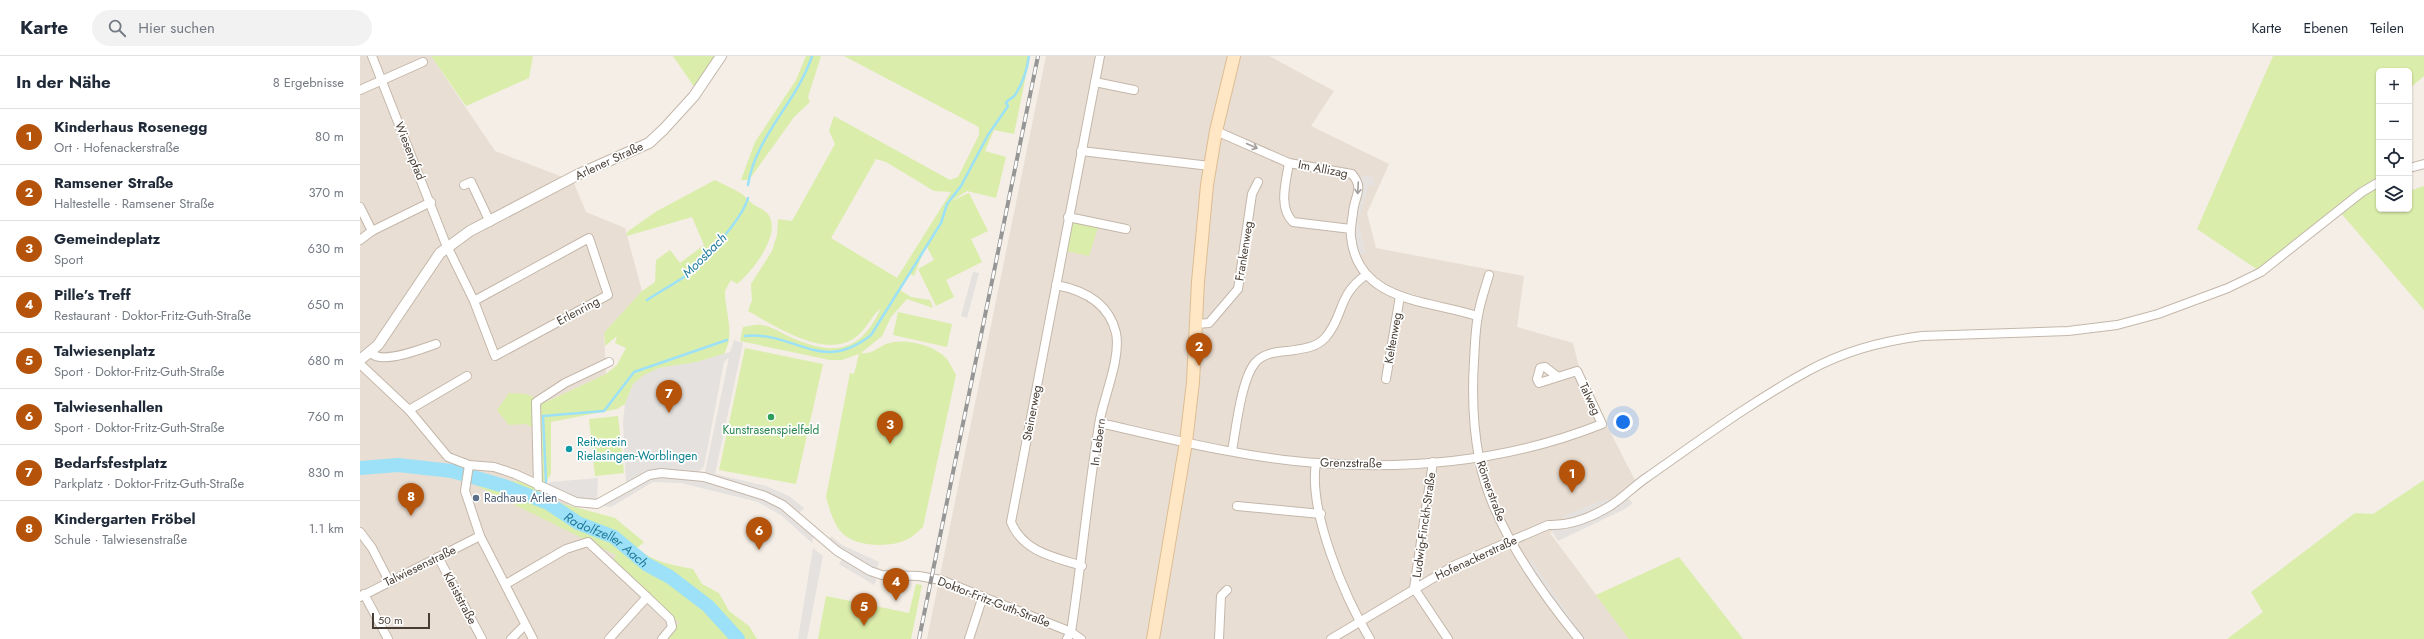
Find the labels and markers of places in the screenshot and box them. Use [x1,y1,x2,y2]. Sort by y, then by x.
pin: 2 [1186,333,1212,366]
pin: 7 [656,380,682,413]
pin: 3 [877,411,903,444]
marker: Kunstrasenspielfeld [766,412,776,422]
place label: Kunstrasenspielfeld [723,421,819,439]
place label: Reitverein Rielasingen-Worblingen [577,433,698,465]
marker: Reitverein Rielasingen-Worblingen [564,444,574,454]
pin: 1 [1559,460,1585,493]
pin: 8 [398,483,424,516]
place label: Radhaus Arlen [484,489,557,507]
marker: Radhaus Arlen [471,493,481,503]
pin: 6 [746,517,772,550]
pin: 4 [883,568,909,601]
pin: 5 [851,593,877,626]

